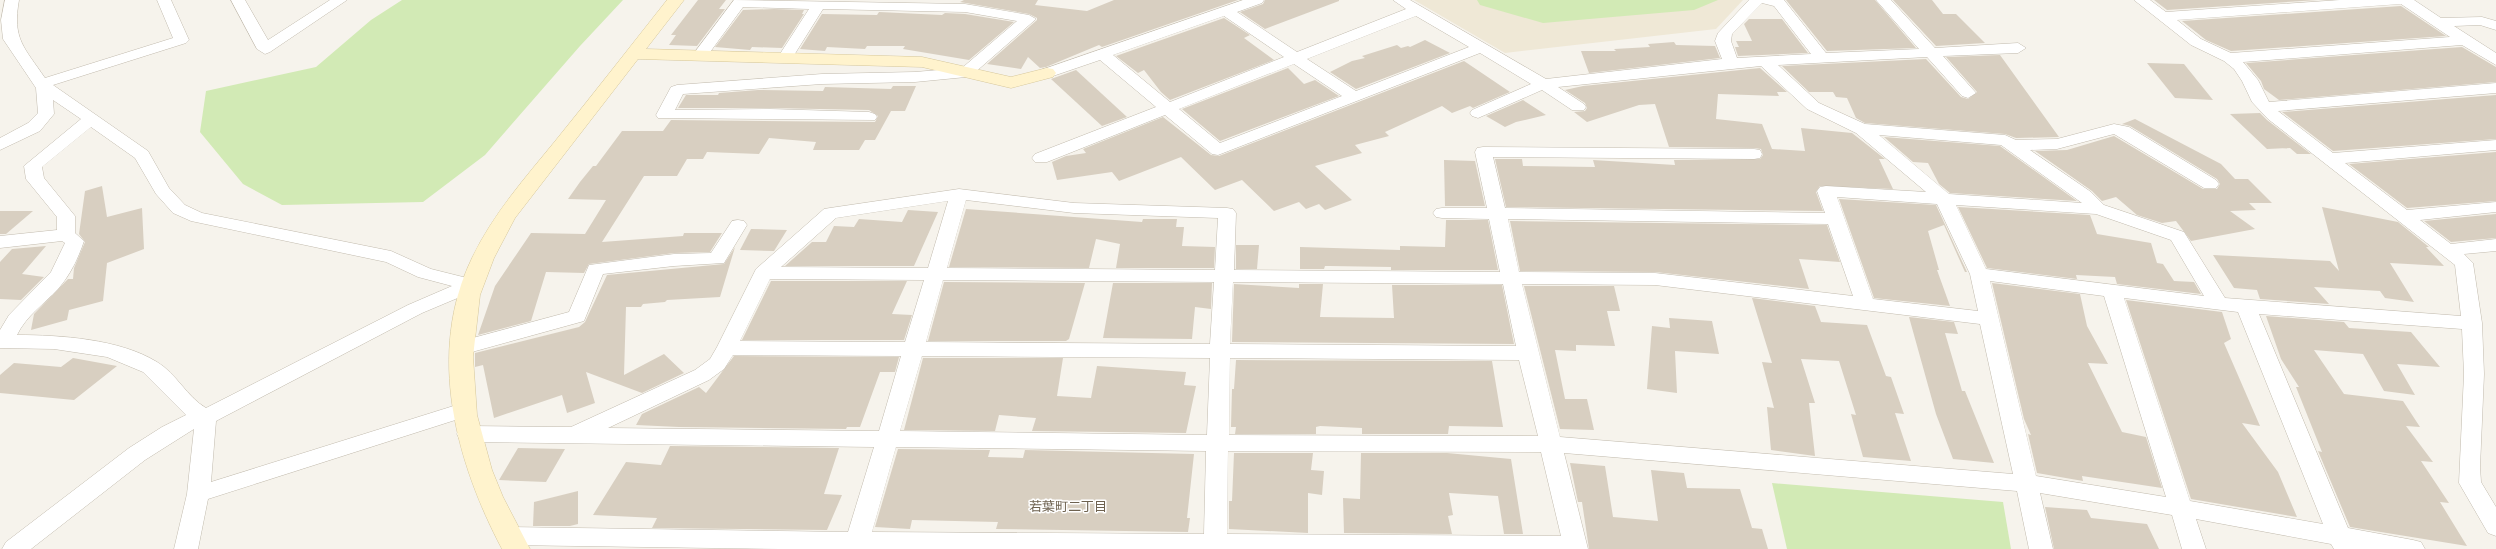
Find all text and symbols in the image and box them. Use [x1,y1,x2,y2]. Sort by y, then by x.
district label: 若葉町二丁目 [1029,499,1107,514]

